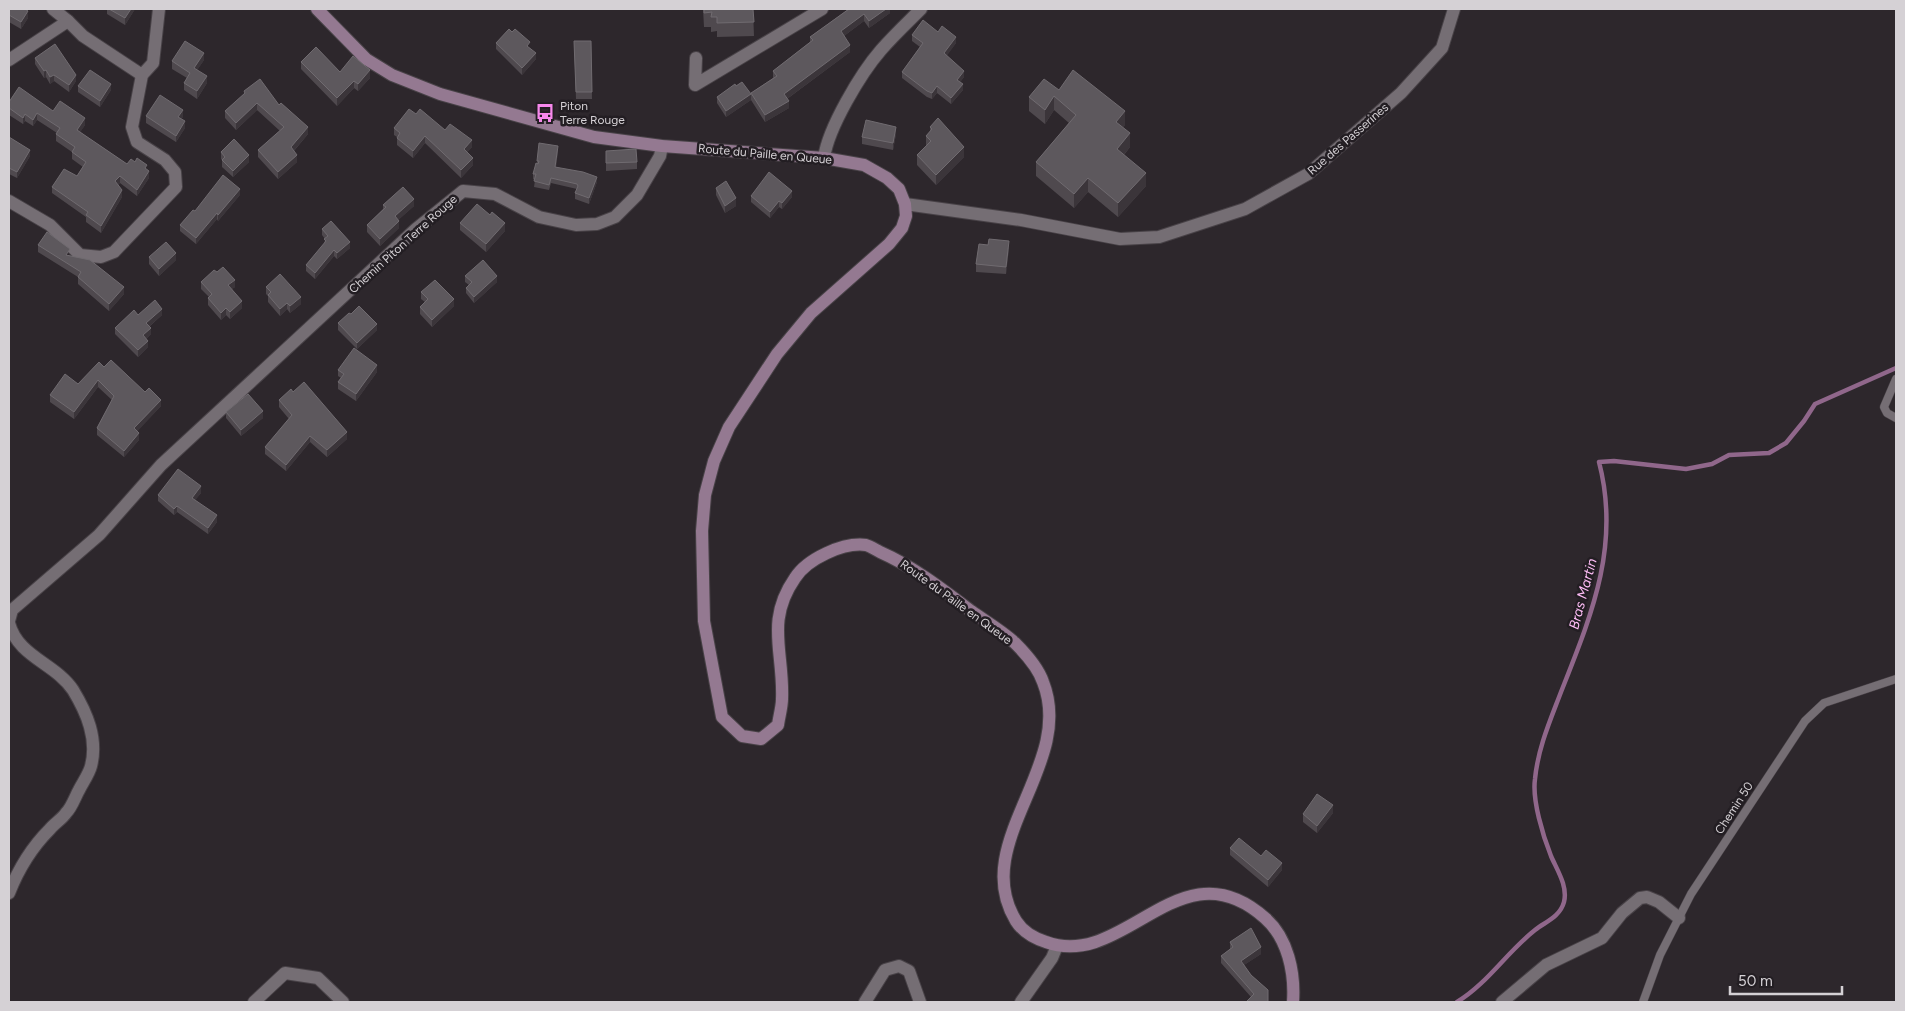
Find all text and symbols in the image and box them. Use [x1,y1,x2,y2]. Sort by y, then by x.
place label: Piton Terre Rouge [560,99,625,127]
street label: Rue des Passerines [1305,100,1391,178]
bus stop icon: Piton Terre Rouge [534,102,556,124]
street label: Route du Paille en Queue [697,141,833,167]
street label: Chemin Piton Terre Rouge [346,192,460,296]
water label: Bras Martin [1565,556,1601,631]
street label: Route du Paille en Queue [897,557,1015,647]
street label: Chemin 50 [1712,779,1756,837]
scale bar [1730,964,1842,996]
text: 50 m [1738,972,1773,990]

